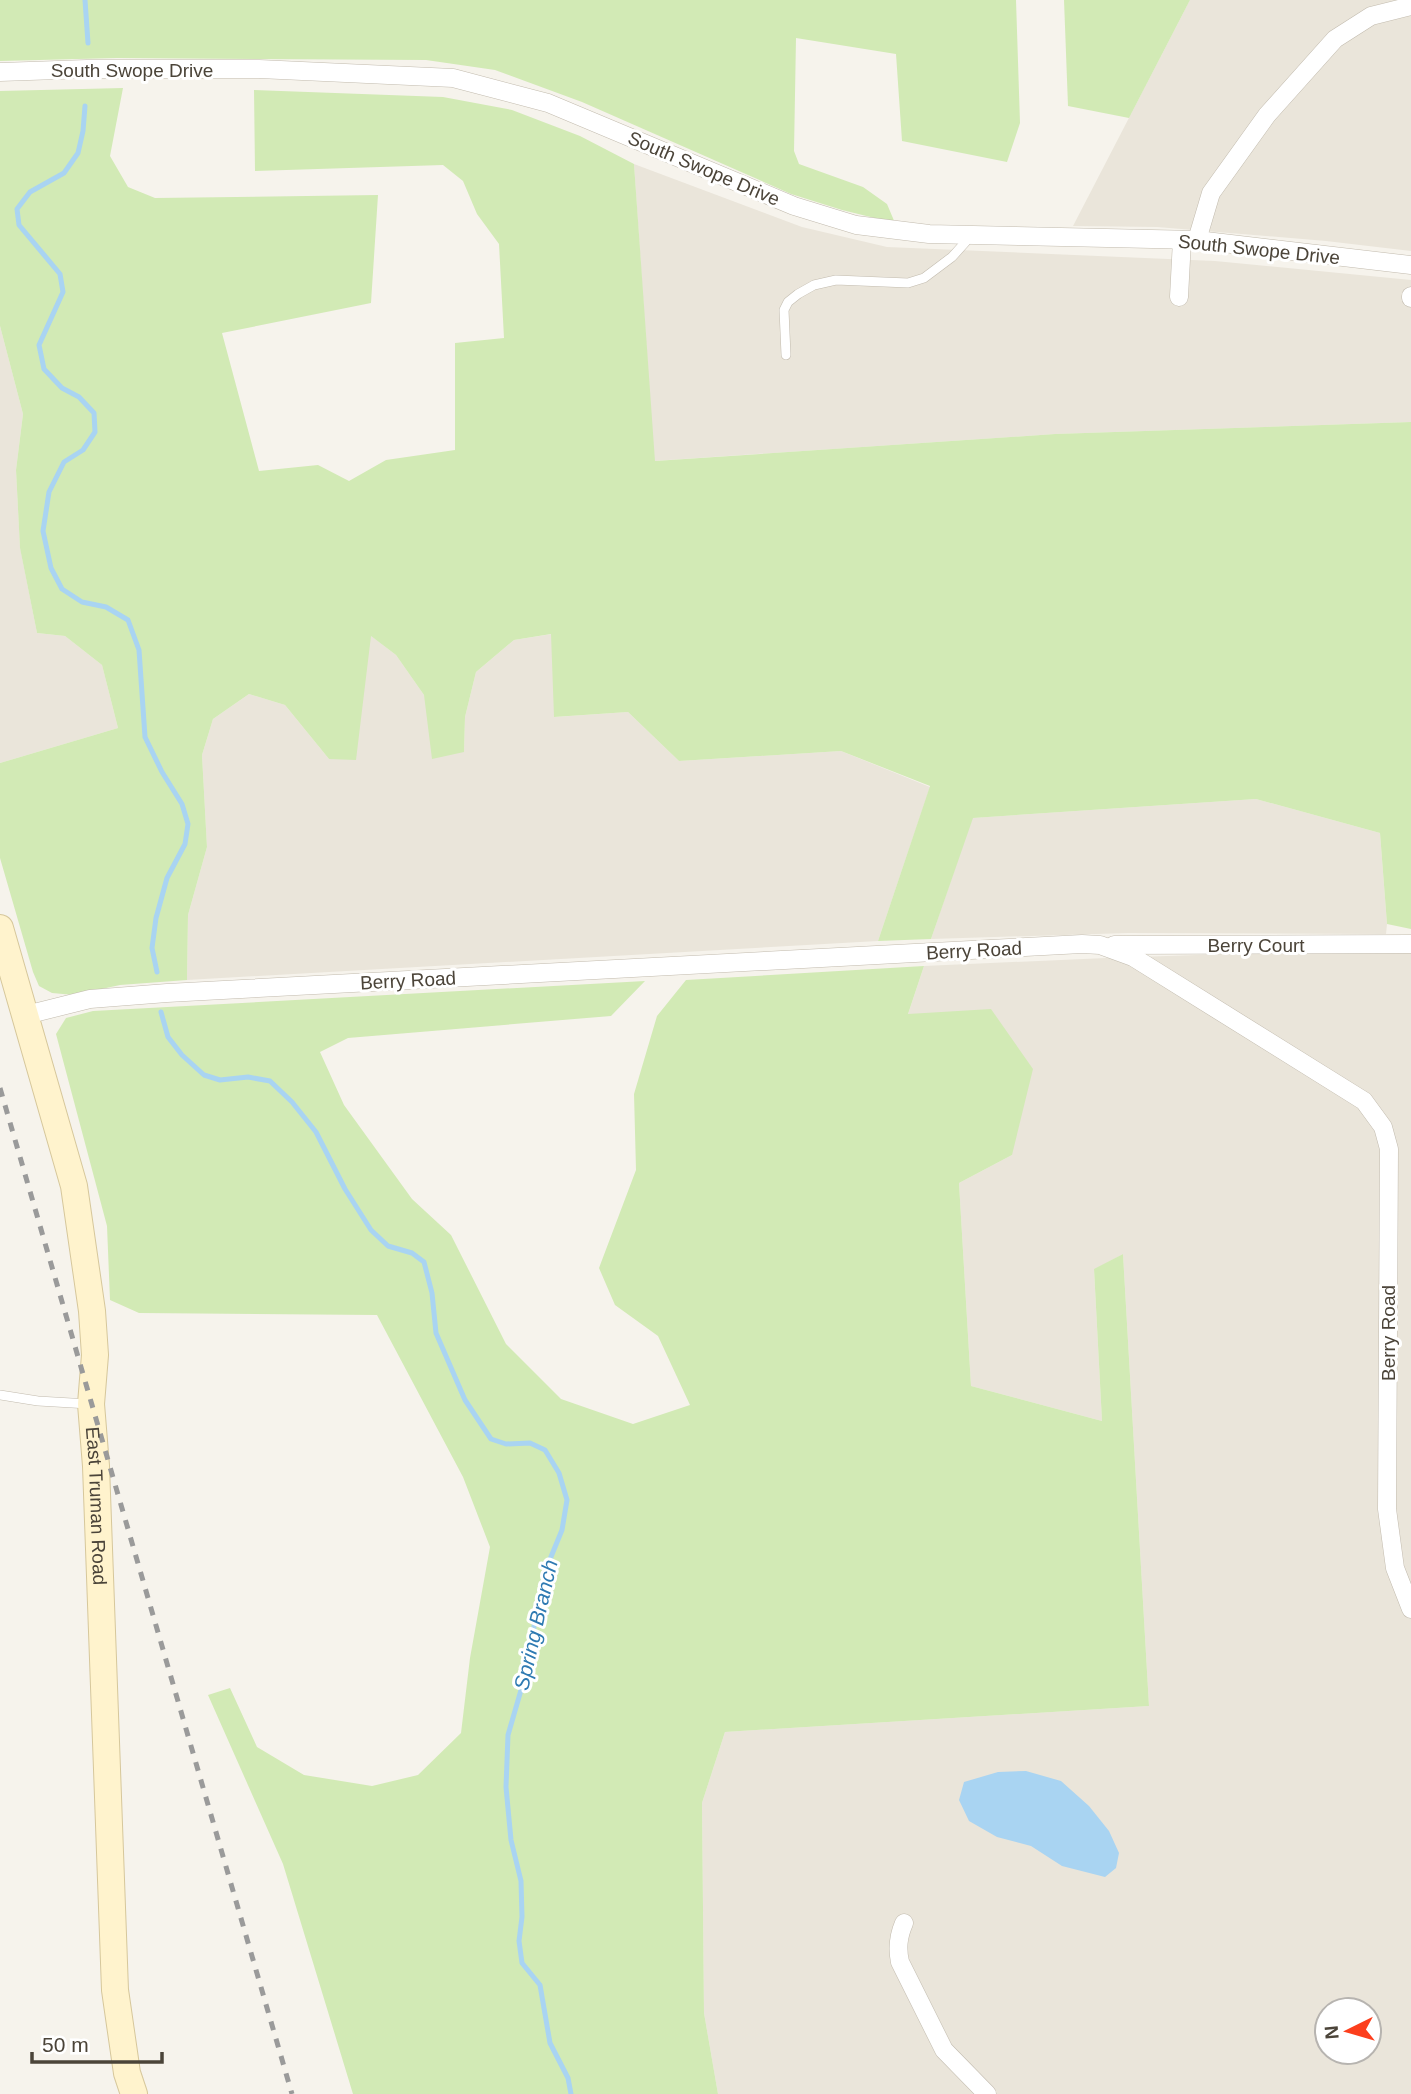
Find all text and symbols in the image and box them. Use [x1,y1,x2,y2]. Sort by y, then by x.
street label: South Swope Drive [51,60,213,81]
street label: South Swope Drive [625,127,783,210]
street label: South Swope Drive [1177,231,1341,268]
street label: Berry Court [1207,935,1305,956]
street label: Berry Road [925,937,1023,963]
street label: Berry Road [359,967,457,993]
street label: Berry Road [1378,1285,1399,1381]
street label: East Truman Road [82,1426,110,1585]
water label: Spring Branch [509,1557,562,1692]
north arrow [1313,1996,1383,2066]
scale bar [32,2021,161,2064]
text: N [1321,2025,1343,2040]
text: 50 m [42,2033,89,2056]

